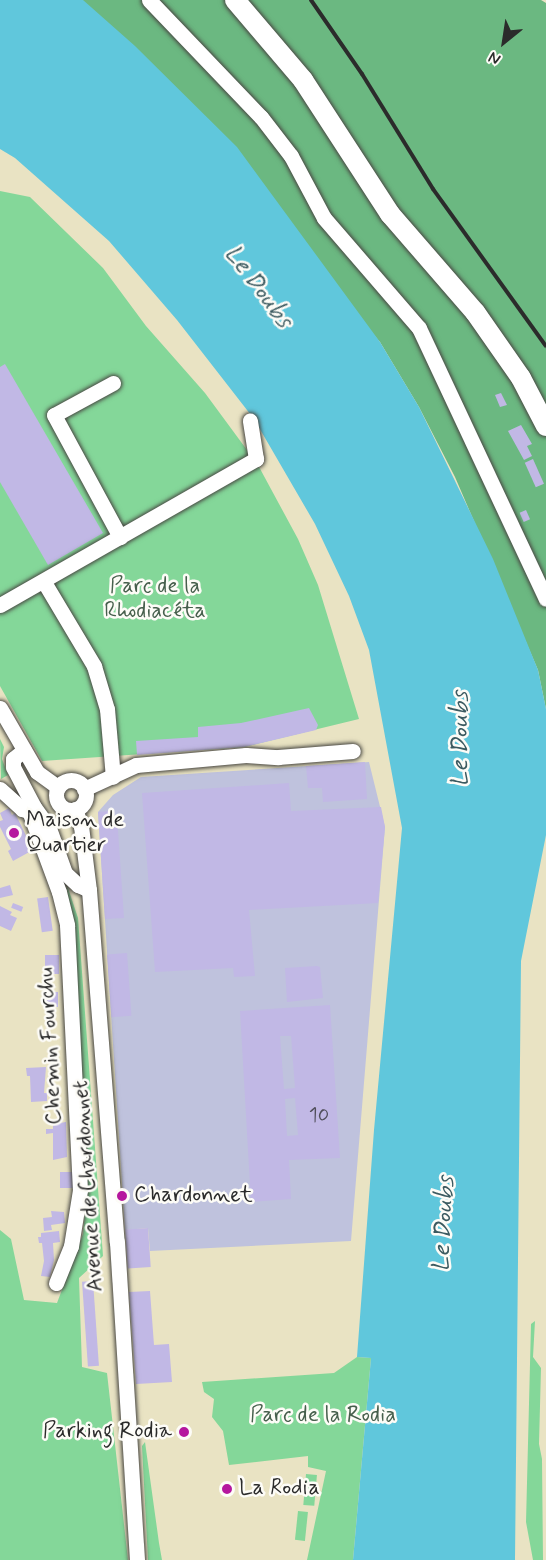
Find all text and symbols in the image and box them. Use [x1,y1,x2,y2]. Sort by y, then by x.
north arrow [474,12,534,72]
text: N [485,46,505,70]
water label: Le Doubs [219,241,297,333]
park label: Parc de la Rhodiacéta [104,573,206,624]
water label: Le Doubs [447,693,475,785]
place label: Maison de Quartier [26,807,124,858]
marker: Maison de Quartier [7,826,21,840]
street label: Chemin Fourchu [34,968,68,1124]
street label: Avenue de Chardonnet [68,1075,110,1297]
house number: 10 [309,1103,329,1127]
water label: Le Doubs [427,1177,461,1271]
place label: Chardonnet [134,1183,253,1209]
marker: Chardonnet [115,1189,129,1203]
park label: Parc de la Rodia [249,1403,397,1429]
place label: Parking Rodia [44,1419,172,1445]
marker: Parking Rodia [177,1425,191,1439]
place label: La Rodia [239,1476,321,1502]
marker: La Rodia [220,1482,234,1496]

